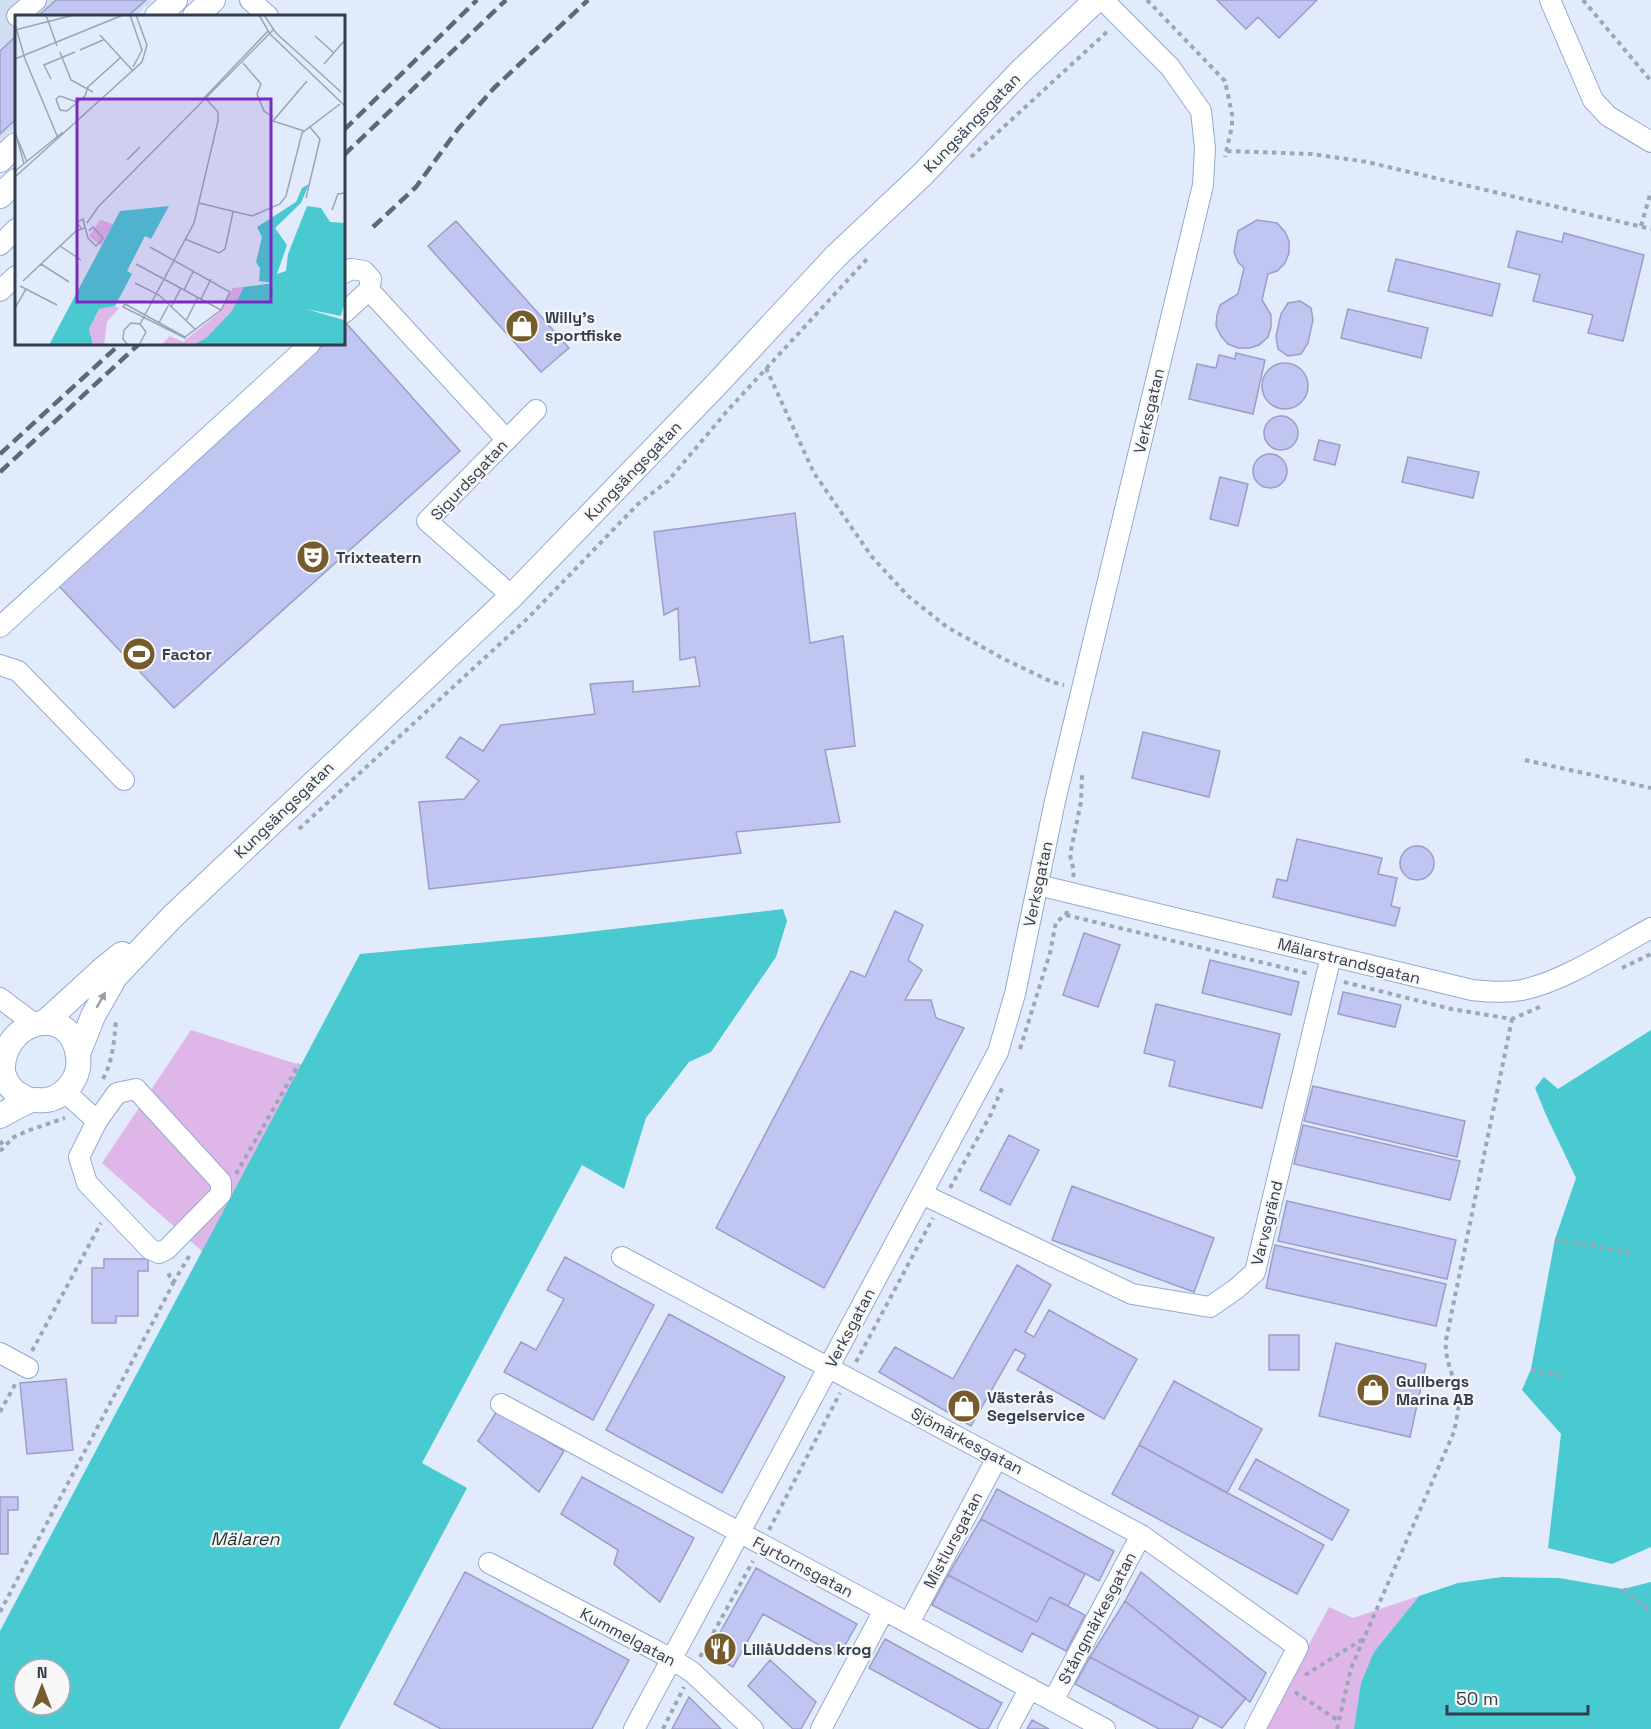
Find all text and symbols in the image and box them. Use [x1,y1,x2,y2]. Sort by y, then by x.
inset map [15,15,345,345]
street label: Kungsängsgatan [919,69,1025,177]
place label: Willy's sportfiske [545,307,622,346]
shop icon: Willy's sportfiske [504,308,540,344]
street label: Verksgatan [1129,366,1169,456]
street label: Kungsängsgatan [580,417,686,525]
street label: Sigurdsgatan [426,435,512,525]
theatre icon: Trixteatern [295,539,331,575]
place label: Trixteatern [336,547,422,568]
sports icon: Factor [121,636,157,672]
place label: Factor [162,644,212,665]
street label: Kungsängsgatan [230,757,338,863]
street label: Verksgatan [1019,839,1057,929]
street label: Mälarstrandsgatan [1275,933,1423,989]
one-way arrow [96,992,106,1009]
street label: Varvsgränd [1246,1178,1288,1268]
street label: Verksgatan [820,1285,880,1371]
place label: Gullbergs Marina AB [1396,1371,1474,1410]
shop icon: Gullbergs Marina AB [1355,1372,1391,1408]
place label: Västerås Segelservice [987,1387,1085,1426]
shop icon: Västerås Segelservice [946,1388,982,1424]
street label: Sjömärkesgatan [907,1403,1027,1479]
street label: Mistlursgatan [919,1488,987,1592]
water label: Mälaren [211,1527,280,1550]
street label: Fyrtornsgatan [749,1532,857,1602]
street label: Stångmärkesgatan [1053,1548,1141,1688]
street label: Kummelgatan [576,1603,680,1671]
restaurant icon: LillåUddens krog [702,1631,738,1667]
place label: LillåUddens krog [743,1639,871,1660]
north arrow [12,1657,72,1717]
text: N [37,1662,47,1683]
scale bar [1447,1678,1588,1716]
text: 50 m [1456,1687,1498,1710]

